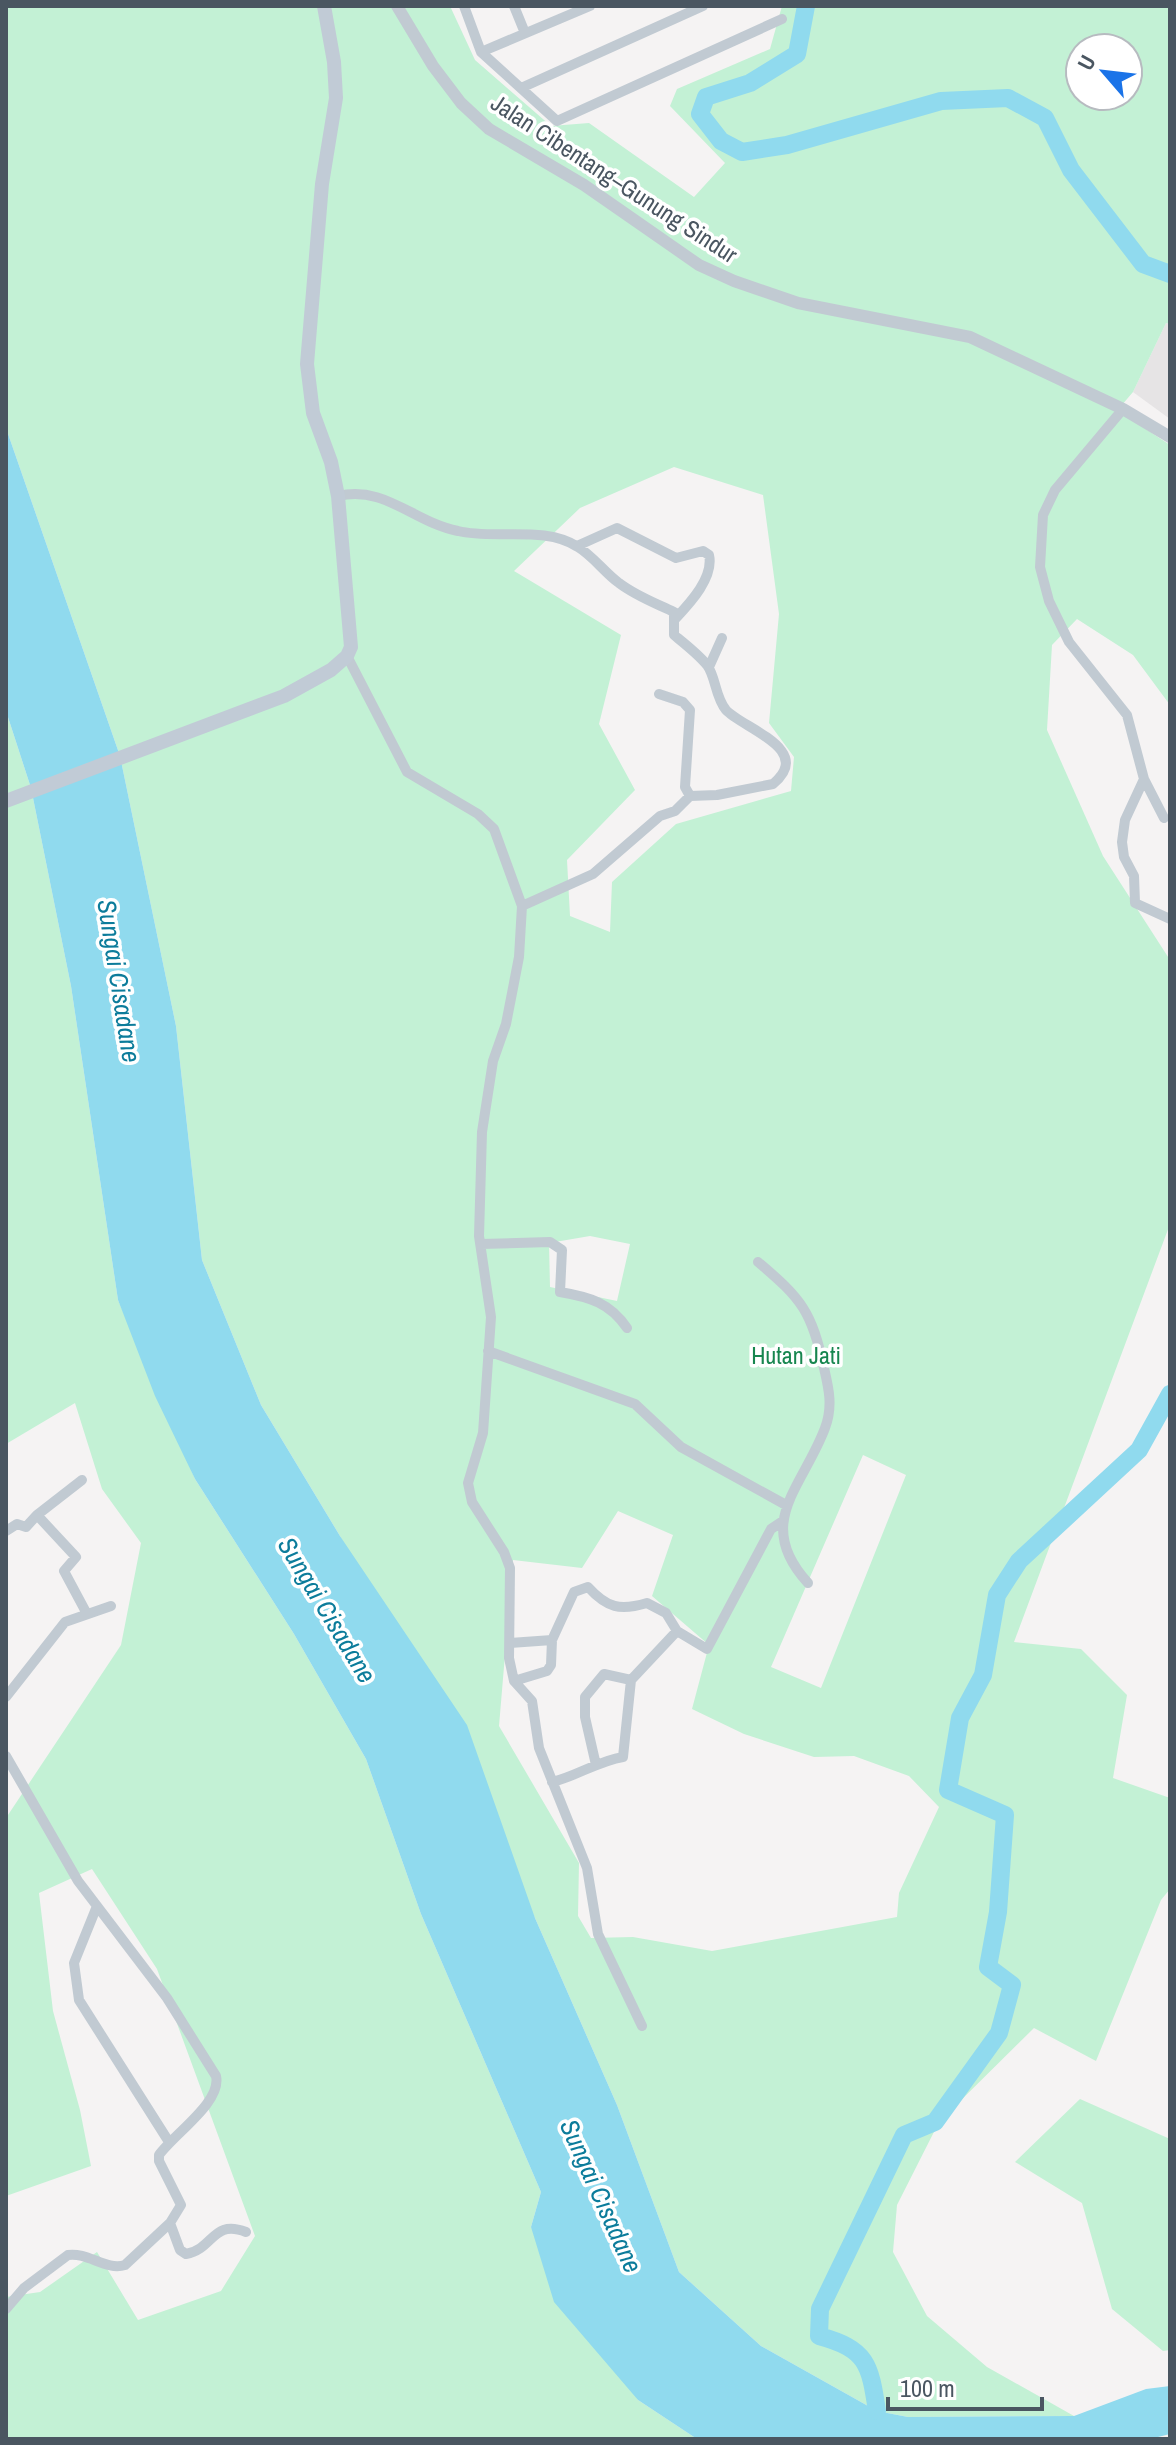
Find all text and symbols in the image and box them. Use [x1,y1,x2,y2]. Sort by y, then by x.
north arrow [1064,32,1144,112]
text: U [1070,50,1103,75]
street label: Jalan Cibentang–Gunung Sindur [485,86,744,270]
water label: Sungai Cisadane [89,897,150,1065]
park label: Hutan Jati [751,1339,841,1371]
water label: Sungai Cisadane [270,1530,385,1689]
water label: Sungai Cisadane [552,2113,651,2278]
scale bar [888,2361,1042,2411]
text: 100 m [900,2372,955,2404]

